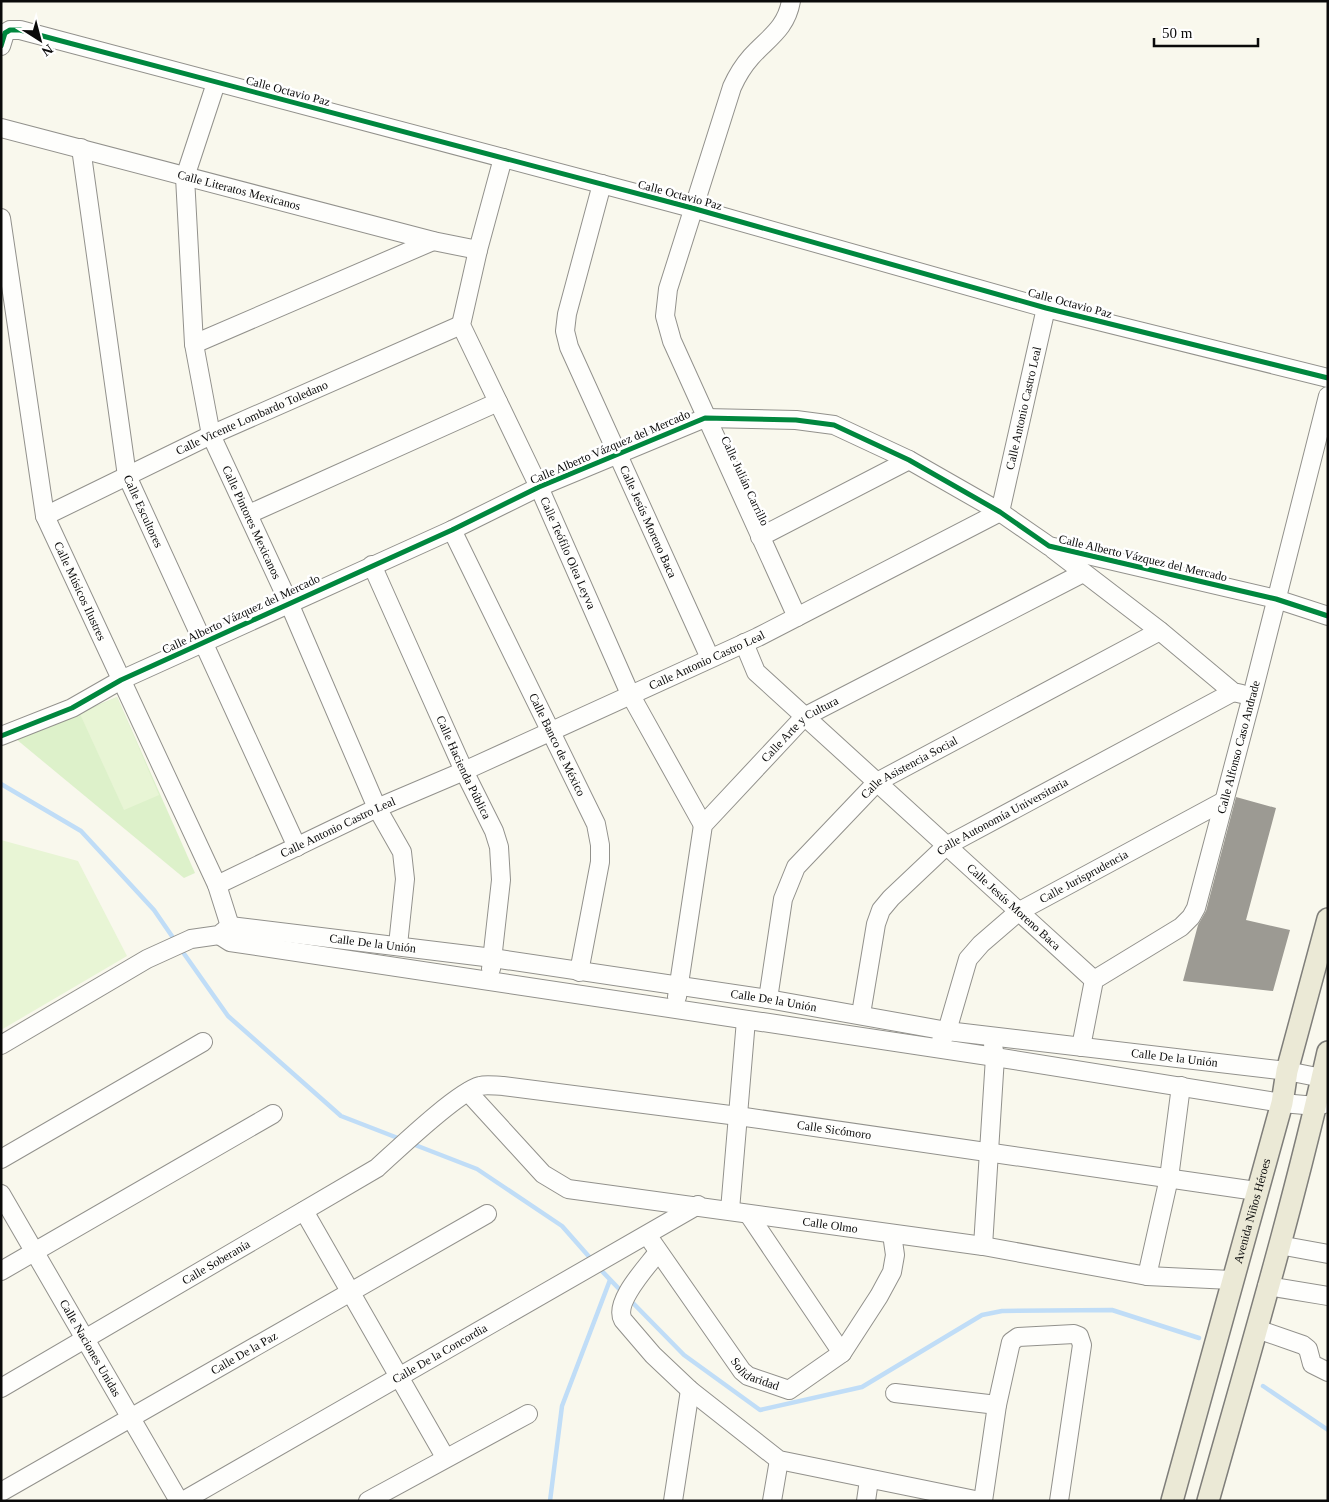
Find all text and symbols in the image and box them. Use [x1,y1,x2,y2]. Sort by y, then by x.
north arrow [15,15,65,65]
scale bar [1154,15,1258,47]
text: 50 m [1162,25,1193,41]
text: N [39,41,56,59]
street label: Calle Octavio Paz [244,73,332,109]
street label: Calle Literatos Mexicanos [176,167,302,213]
street label: Calle Octavio Paz [636,177,724,213]
street label: Calle Octavio Paz [1026,285,1114,321]
street label: Calle Antonio Castro Leal [1003,345,1044,471]
street label: Calle Vicente Lombardo Toledano [174,378,330,458]
street label: Calle Alberto Vázquez del Mercado [528,407,692,487]
street label: Calle Julián Carrillo [718,434,772,528]
street label: Calle Pintores Mexicanos [219,463,284,581]
street label: Calle Jesús Moreno Baca [617,463,680,581]
street label: Calle Escultores [120,473,166,550]
street label: Calle Teófilo Olea Leyva [537,495,599,612]
street label: Calle Alberto Vázquez del Mercado [1057,532,1229,584]
street label: Calle Músicos Ilustres [51,539,109,643]
street label: Calle Alberto Vázquez del Mercado [160,571,322,657]
street label: Calle Antonio Castro Leal [647,627,768,693]
street label: Calle Alfonso Caso Andrade [1214,679,1263,815]
street label: Calle Banco de México [526,691,588,798]
street label: Calle Arte y Cultura [758,693,841,765]
street label: Calle Hacienda Pública [433,713,494,822]
street label: Calle Asistencia Social [858,733,961,802]
street label: Calle Autonomía Universitaria [934,775,1071,858]
street label: Calle Antonio Castro Leal [278,794,398,860]
street label: Calle Jurisprudencia [1037,847,1131,906]
street label: Calle Jesús Moreno Baca [964,861,1064,953]
street label: Calle De la Unión [329,931,417,956]
street label: Calle De la Unión [730,987,818,1015]
street label: Calle De la Unión [1130,1046,1218,1070]
street label: Calle Sicómoro [796,1118,872,1142]
street label: Avenida Niños Héroes [1231,1156,1273,1265]
street label: Calle Olmo [802,1214,859,1236]
street label: Calle Soberanía [179,1237,253,1288]
street label: Calle Naciones Unidas [57,1297,124,1399]
street label: Calle De la Concordia [390,1320,490,1386]
street label: Calle De la Paz [208,1328,280,1378]
street label: Solidaridad [728,1355,781,1393]

